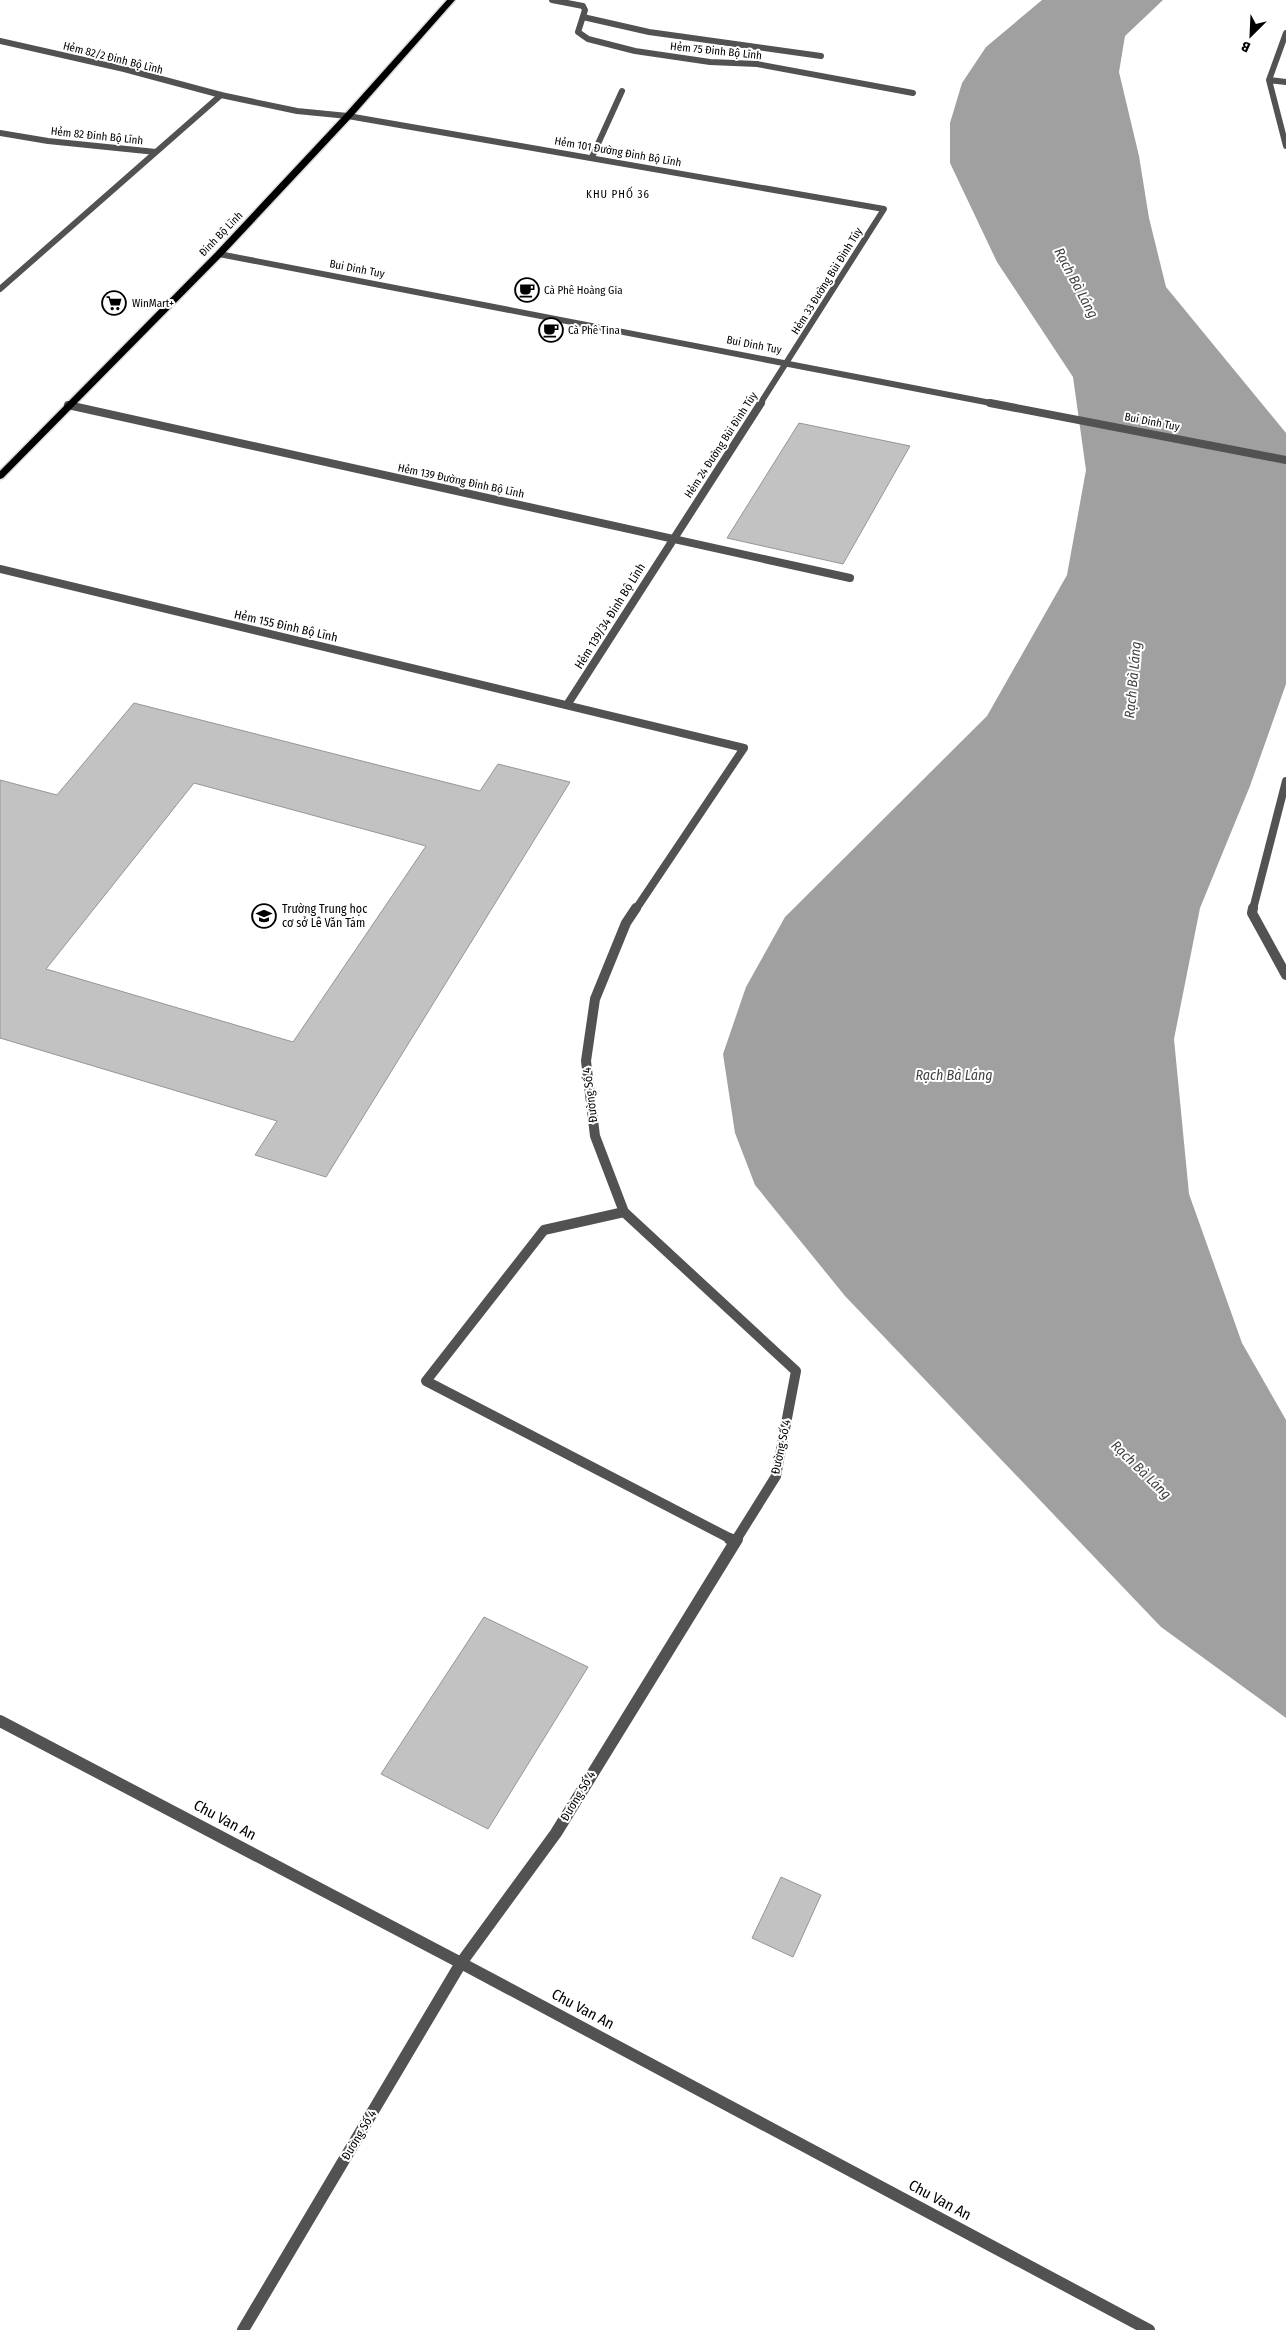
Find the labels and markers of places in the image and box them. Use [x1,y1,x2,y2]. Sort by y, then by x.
cafe icon: Cà Phê Hoàng Gia [514,277,540,303]
place label: Cà Phê Hoàng Gia [544,284,623,297]
supermarket icon: WinMart+ [101,290,127,316]
place label: WinMart+ [132,297,174,310]
cafe icon: Cà Phê Tina [538,317,564,343]
place label: Cà Phê Tina [568,324,620,337]
place label: Trường Trung học cơ sở Lê Văn Tám [282,902,367,930]
school or university icon: Trường Trung học cơ sở Lê Văn Tám [251,903,277,929]

